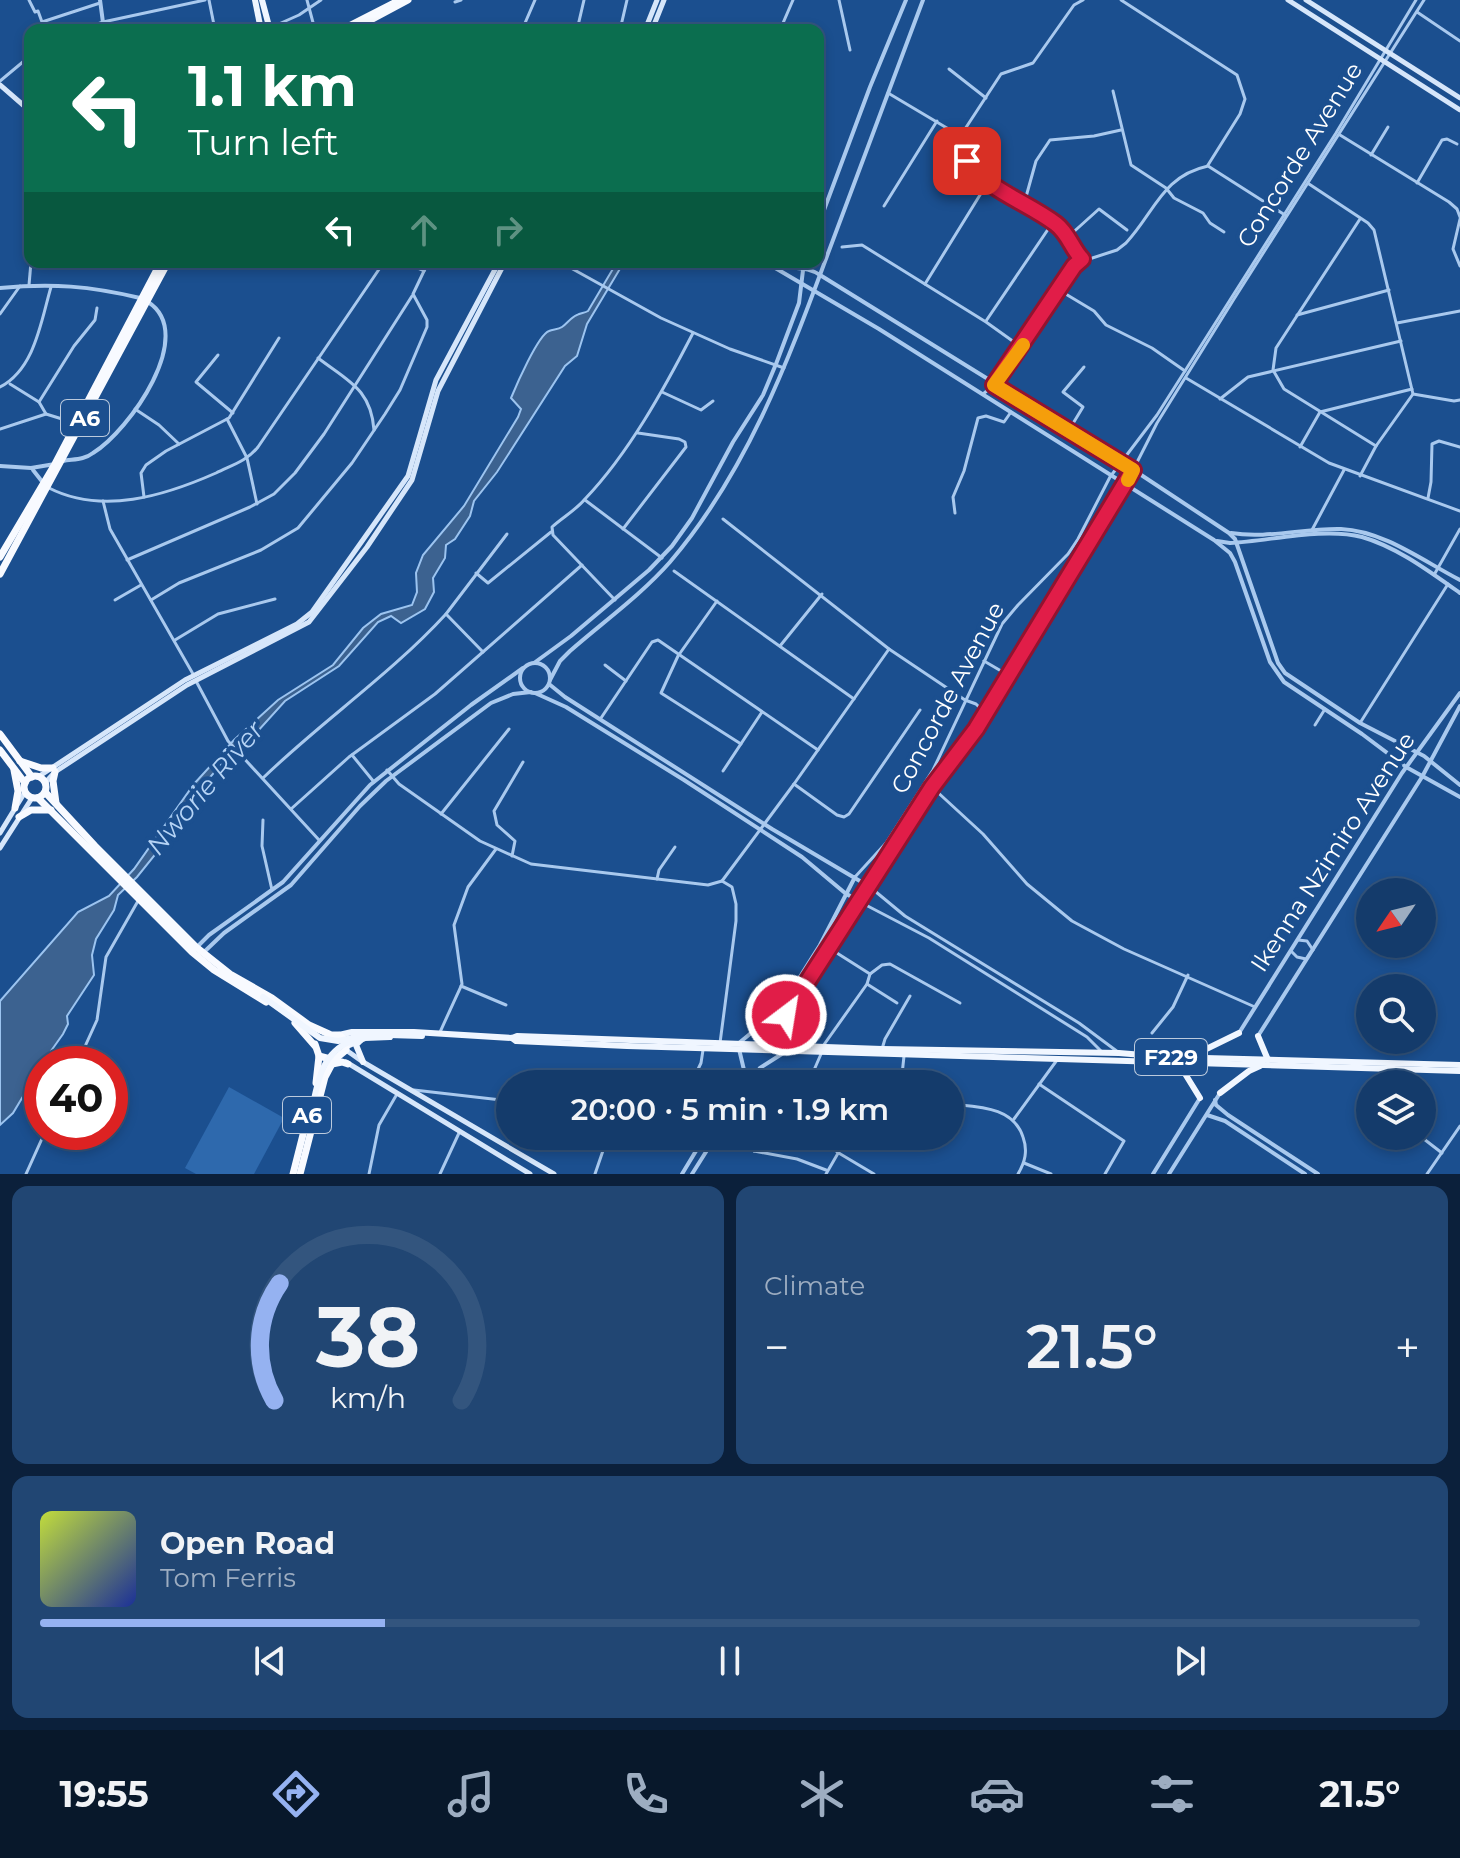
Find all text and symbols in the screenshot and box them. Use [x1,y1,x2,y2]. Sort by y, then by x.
text: 1.1 km [188,52,357,120]
icon: left [56,56,160,160]
street label: Concorde Avenue [1231,57,1368,253]
text: Turn left [188,120,339,164]
pin [933,127,1001,195]
icon: arrive [945,139,989,183]
icon: left [318,208,362,252]
icon: ahead [402,208,446,252]
icon: right [486,208,530,252]
road number: A6 [61,400,109,436]
street label: Concorde Avenue [885,597,1010,799]
water label: Nworie River [140,714,271,862]
street label: Ikenna Nzimiro Avenue [1244,726,1421,977]
north arrow [1356,878,1436,958]
map controls [1356,878,1436,1150]
position arrow [744,973,828,1057]
button: search [1356,974,1436,1054]
road number: F229 [1135,1039,1207,1075]
speed limit sign: 40 [24,1046,128,1150]
button: layers [1356,1070,1436,1150]
text: 20:00 · 5 min · 1.9 km [571,1091,889,1128]
road number: A6 [283,1097,331,1133]
text: Climate [764,1270,865,1302]
text: 38 [315,1286,420,1388]
text: 21.5° [1026,1310,1158,1383]
text: − [764,1320,789,1374]
text: + [1395,1320,1420,1374]
text: km/h [330,1380,406,1415]
text: Open Road [160,1525,335,1562]
text: Tom Ferris [160,1562,296,1594]
icon: previous [248,1639,292,1683]
icon: pause [708,1639,752,1683]
icon: next [1168,1639,1212,1683]
icon: directions [268,1766,324,1822]
icon: music [443,1766,499,1822]
icon: phone [618,1766,674,1822]
icon: climate [794,1766,850,1822]
icon: car [969,1766,1025,1822]
icon: filters [1144,1766,1200,1822]
text: 19:55 [60,1772,149,1816]
text: 21.5° [1319,1772,1400,1816]

